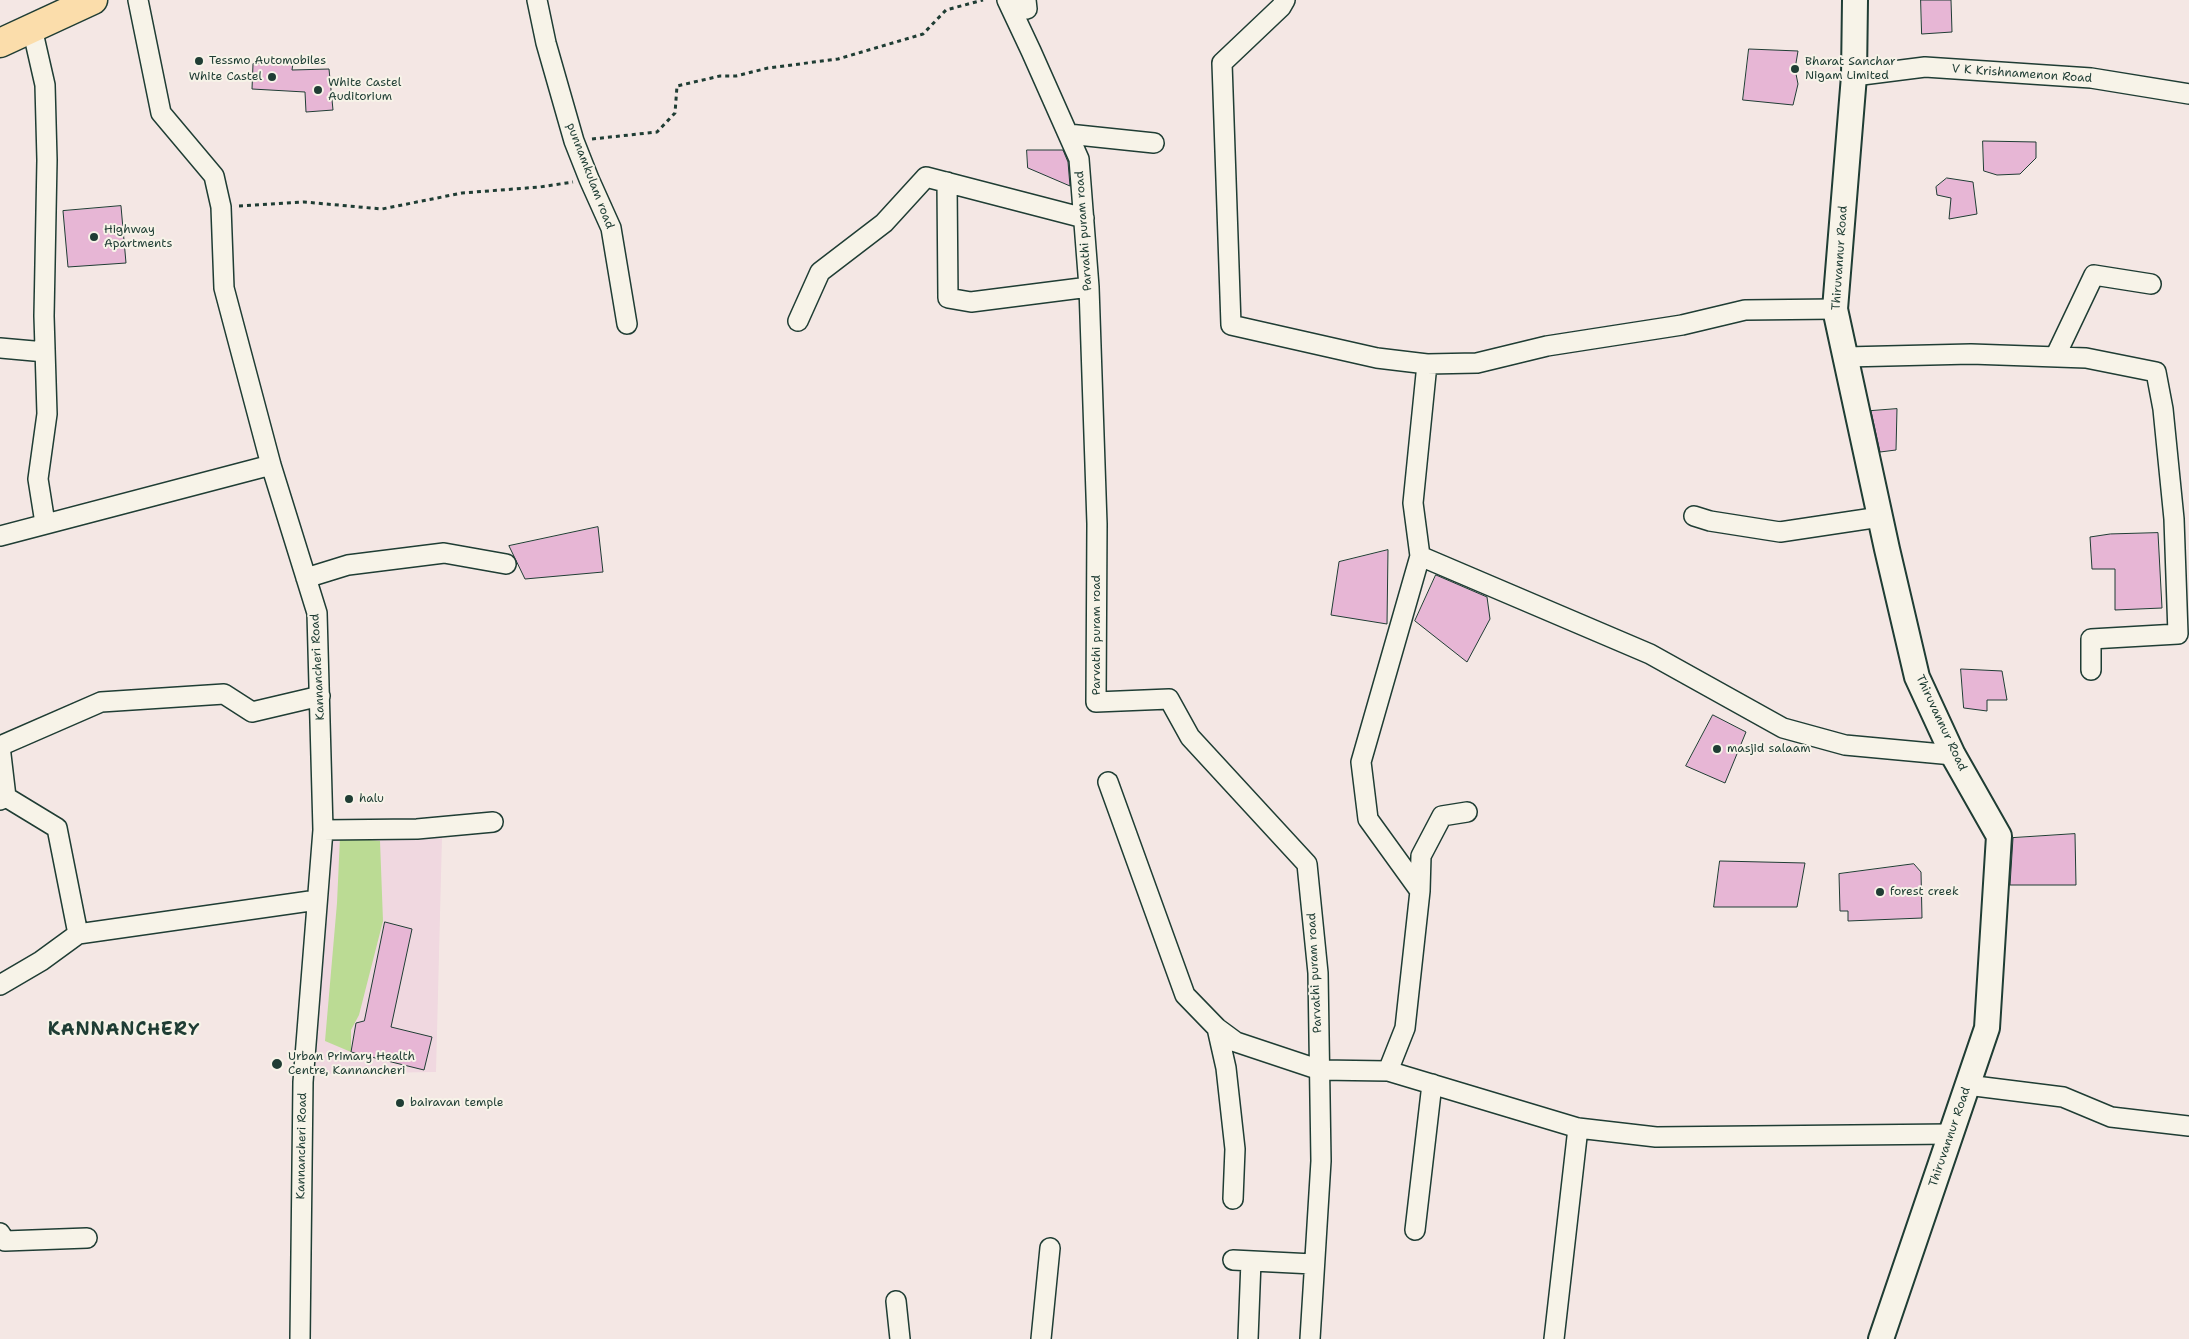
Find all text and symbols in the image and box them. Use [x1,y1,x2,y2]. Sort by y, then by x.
place label: Tessmo Automobiles [209,54,326,68]
marker: Tessmo Automobiles [193,55,205,67]
place label: Bharat Sanchar Nigam Limited [1805,55,1896,83]
street label: V K Krishnamenon Road [1951,62,2093,86]
marker: Bharat Sanchar Nigam Limited [1789,63,1801,75]
place label: White Castel [189,70,262,84]
marker: White Castel [266,71,278,83]
place label: White Castel Auditorium [328,76,401,104]
marker: White Castel Auditorium [312,84,324,96]
street label: punnamkulam road [563,121,617,231]
street label: Parvathi puram road [1073,171,1095,291]
street label: Thiruvannur Road [1829,205,1851,311]
place label: Highway Apartments [104,223,173,251]
marker: Highway Apartments [88,231,100,243]
street label: Parvathi puram road [1090,575,1104,695]
street label: Kannancheri Road [308,613,328,721]
street label: Thiruvannur Road [1912,673,1970,773]
place label: masjid salaam [1727,742,1811,756]
marker: masjid salaam [1711,743,1723,755]
place label: halu [359,792,384,806]
marker: halu [343,793,355,805]
place label: forest creek [1890,885,1959,899]
marker: forest creek [1874,886,1886,898]
street label: Parvathi puram road [1305,913,1325,1033]
district label: KANNANCHERY [46,1019,202,1041]
place label: Urban Primary Health Centre, Kannancheri [288,1050,415,1078]
marker: Urban Primary Health Centre, Kannancheri [270,1057,284,1071]
street label: Thiruvannur Road [1926,1085,1974,1189]
street label: Kannancheri Road [294,1092,310,1200]
place label: bairavan temple [410,1096,503,1110]
marker: bairavan temple [394,1097,406,1109]

